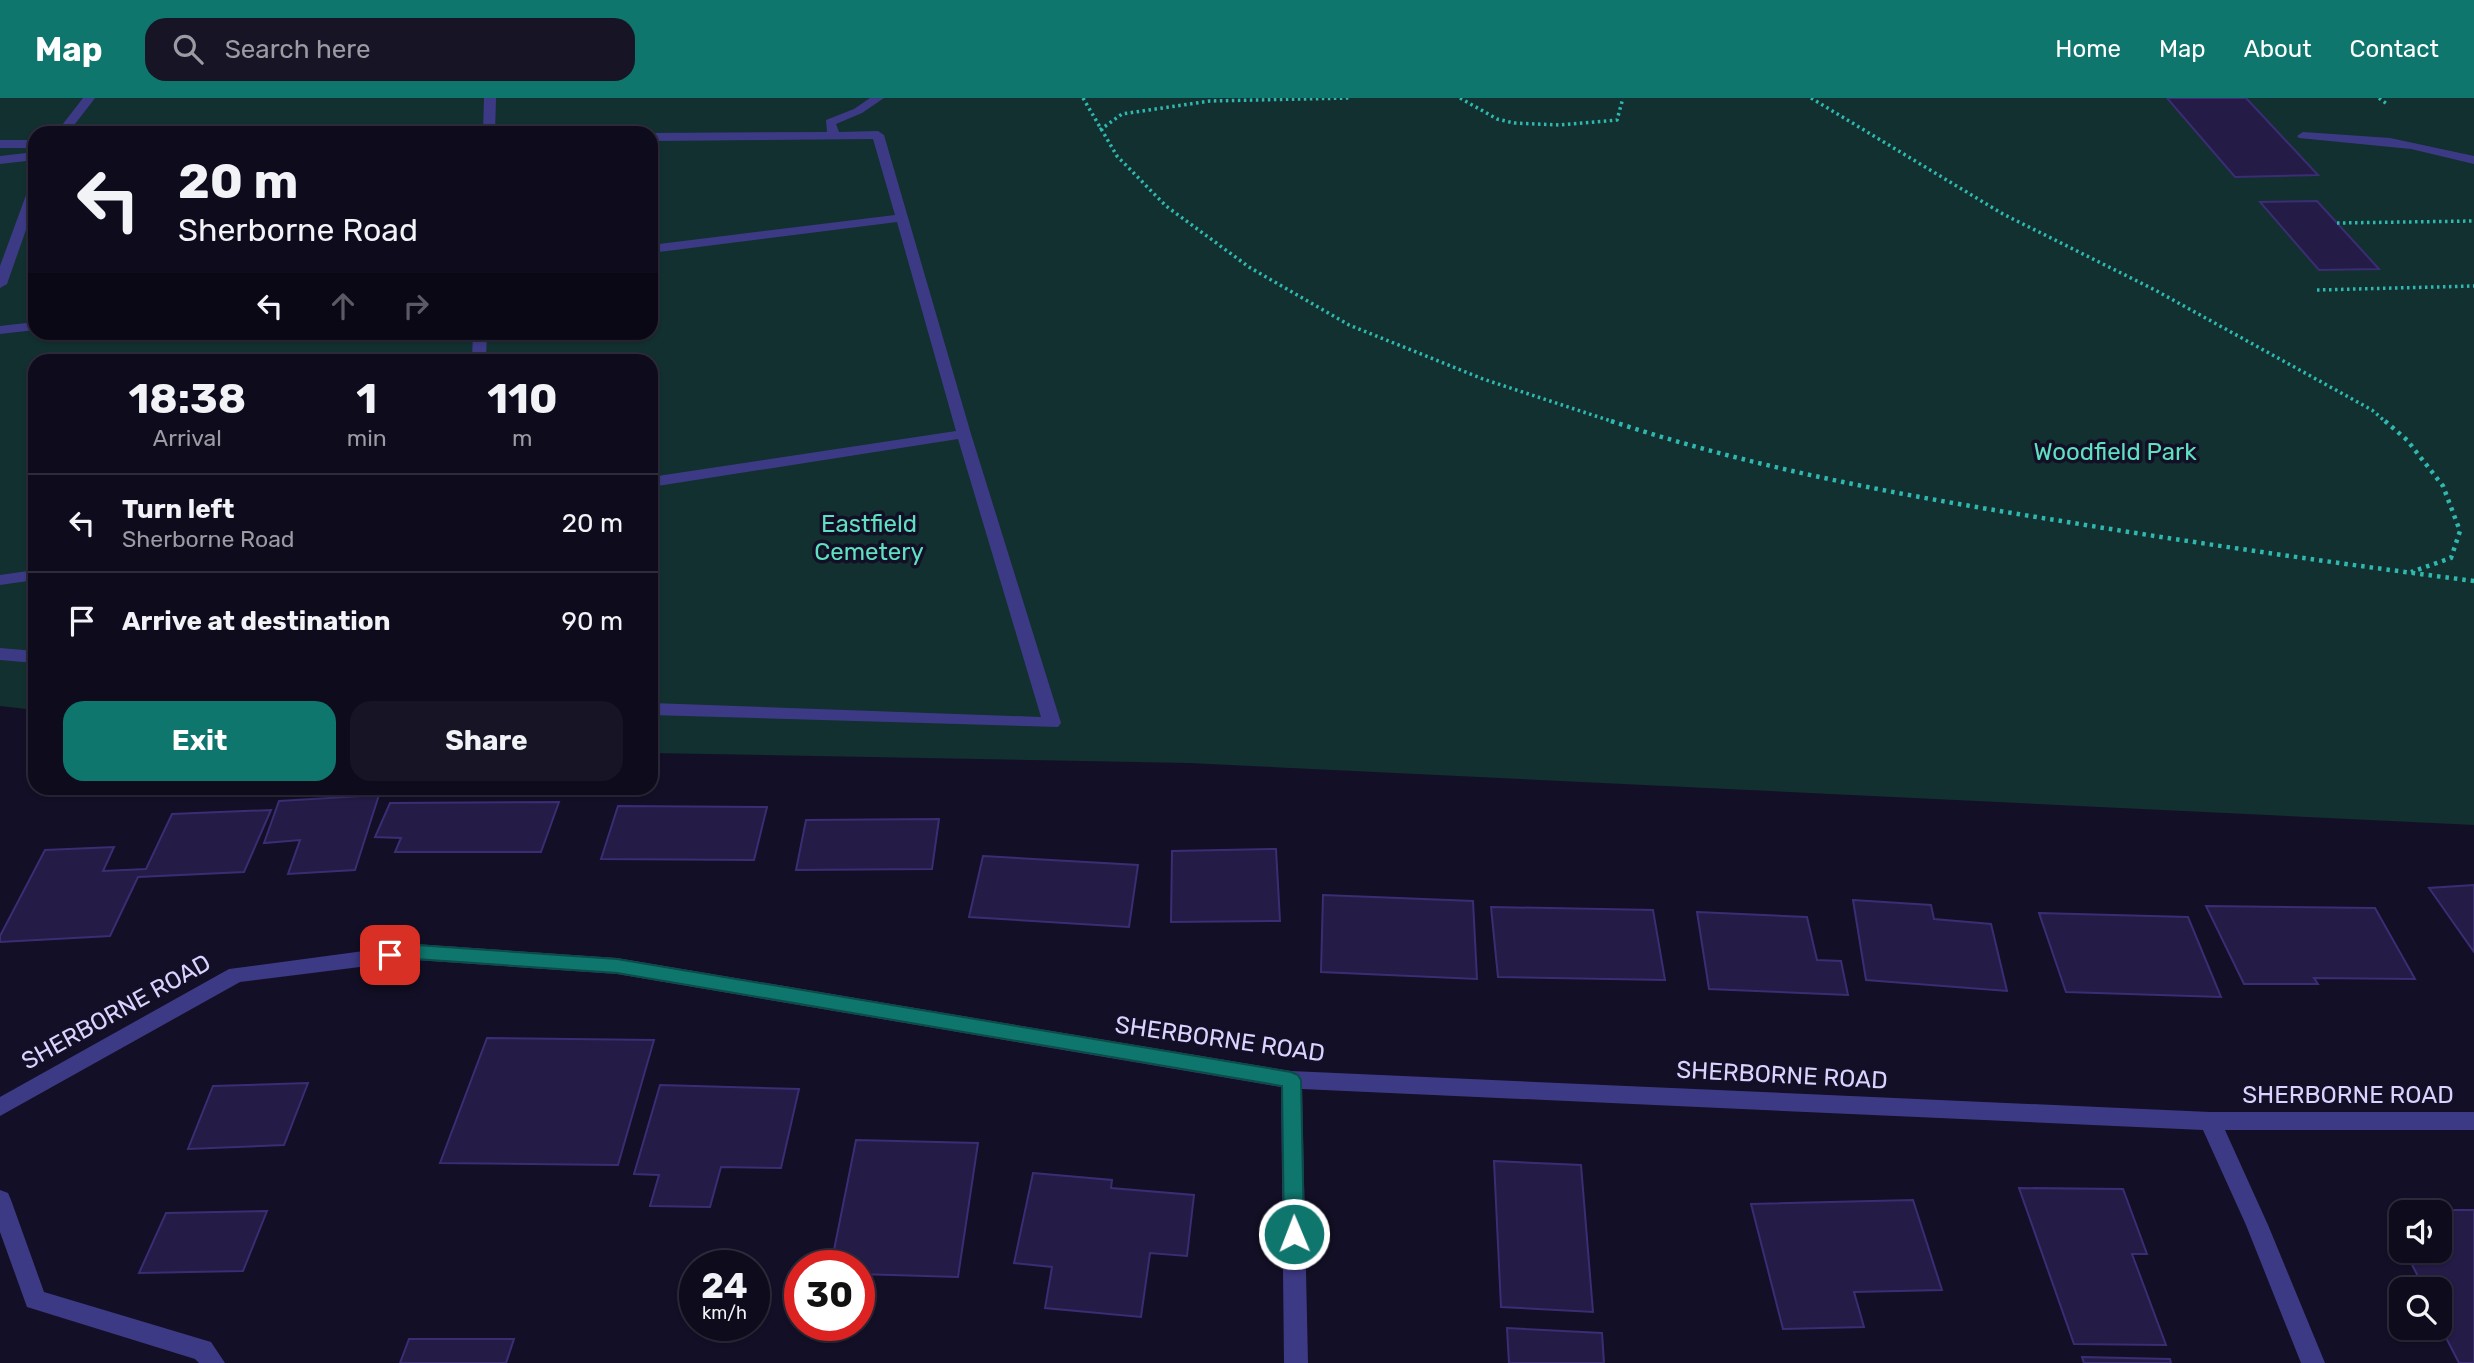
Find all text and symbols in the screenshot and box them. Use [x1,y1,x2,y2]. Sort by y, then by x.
search box [145,18,635,81]
text: Map [35,30,103,69]
icon: search [169,30,207,68]
text: Search here [225,34,370,65]
text: Home [2055,35,2121,63]
text: Map [2159,35,2206,63]
text: About [2244,35,2312,63]
text: Contact [2350,35,2439,63]
text: 20 m [178,152,299,210]
icon: left [63,154,154,245]
text: Sherborne Road [178,211,418,249]
icon: left [251,287,289,325]
icon: ahead [324,287,362,325]
icon: right [397,287,435,325]
text: 18:38 [129,374,246,424]
text: 1 [356,374,377,424]
text: 110 [487,374,557,424]
text: Arrival [153,424,222,452]
text: min [347,424,387,452]
text: m [512,424,533,452]
park label: Woodfield Park [2033,438,2197,466]
text: Turn left [122,494,234,525]
icon: left [63,504,101,542]
text: 20 m [562,508,623,539]
park label: Eastfield Cemetery [814,510,924,566]
text: Sherborne Road [122,525,295,553]
icon: arrive [63,602,101,640]
text: Arrive at destination [122,606,390,637]
text: 90 m [562,606,623,637]
button: Exit [63,701,336,781]
button: Share [350,701,623,781]
pin [360,925,420,985]
icon: arrive [371,936,409,974]
street label: SHERBORNE ROAD [17,948,215,1076]
street label: SHERBORNE ROAD [1113,1010,1327,1068]
street label: SHERBORNE ROAD [1676,1055,1888,1095]
street label: SHERBORNE ROAD [2242,1081,2454,1109]
position arrow [1257,1197,1331,1271]
map controls [2389,1200,2452,1340]
button: sound [2389,1200,2452,1263]
speed limit sign: 30 [784,1250,875,1341]
text: 24 [701,1265,748,1307]
button: search [2389,1277,2452,1340]
text: km/h [702,1302,747,1324]

